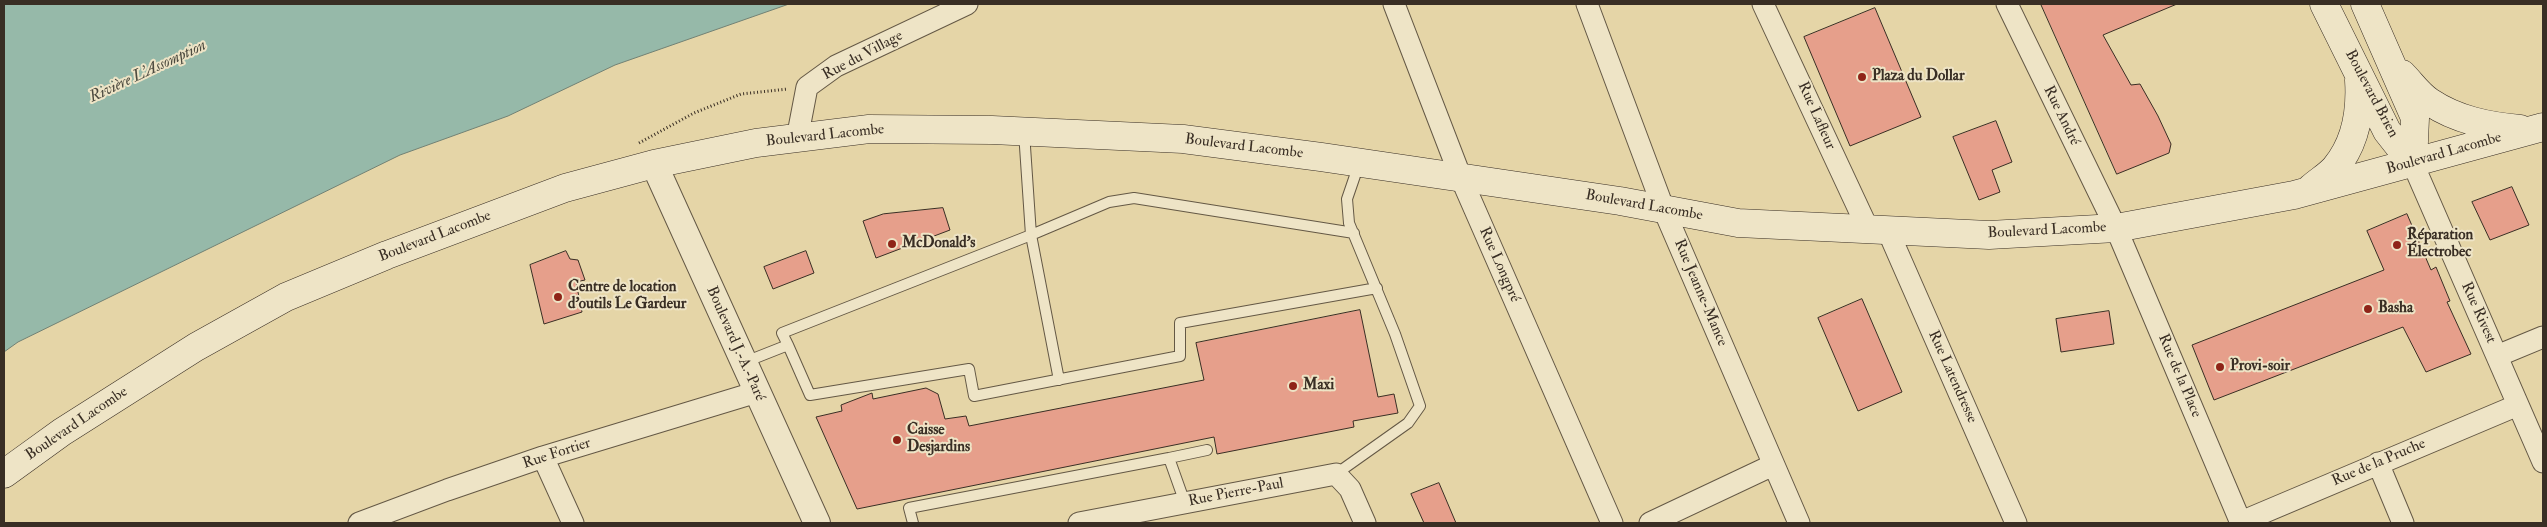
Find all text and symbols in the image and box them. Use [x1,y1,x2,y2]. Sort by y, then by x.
street label: Rue du Village [820,27,906,85]
water label: Rivière L'Assomption [86,36,210,108]
street label: Boulevard Brien [2340,47,2402,141]
place label: Plaza du Dollar [1872,68,1964,86]
marker: Plaza du Dollar [1856,71,1868,83]
street label: Rue Lafleur [1793,79,1839,153]
street label: Rue André [2039,83,2083,149]
street label: Boulevard Lacombe [765,121,885,151]
street label: Boulevard Lacombe [2384,129,2504,179]
street label: Boulevard Lacombe [1184,131,1304,163]
street label: Boulevard Lacombe [1584,187,1704,225]
street label: Boulevard Lacombe [376,207,494,267]
street label: Boulevard Lacombe [1987,219,2107,243]
street label: Rue Longpré [1474,225,1524,305]
place label: Réparation Électrobec [2407,227,2473,262]
place label: McDonald's [902,235,975,253]
street label: Rue Jeanne-Mance [1669,237,1731,349]
marker: McDonald's [886,238,898,250]
marker: Réparation Électrobec [2391,239,2403,251]
place label: Centre de location d'outils Le Gardeur [568,279,686,314]
street label: Rue Rivest [2457,280,2499,346]
street label: Boulevard J.-A.-Paré [702,284,768,404]
marker: Centre de location d'outils Le Gardeur [552,291,564,303]
place label: Basha [2378,300,2413,318]
marker: Basha [2362,303,2374,315]
street label: Rue Latendresse [1924,328,1980,426]
street label: Rue de la Place [2153,332,2205,420]
place label: Provi-soir [2230,358,2290,376]
marker: Provi-soir [2214,361,2226,373]
place label: Maxi [1303,377,1334,395]
marker: Maxi [1287,380,1299,392]
street label: Boulevard Lacombe [23,383,131,465]
place label: Caisse Desjardins [907,422,970,457]
marker: Caisse Desjardins [891,434,903,446]
street label: Rue Fortier [521,435,593,473]
street label: Rue de la Pruche [2329,435,2429,491]
street label: Rue Pierre-Paul [1187,475,1285,511]

